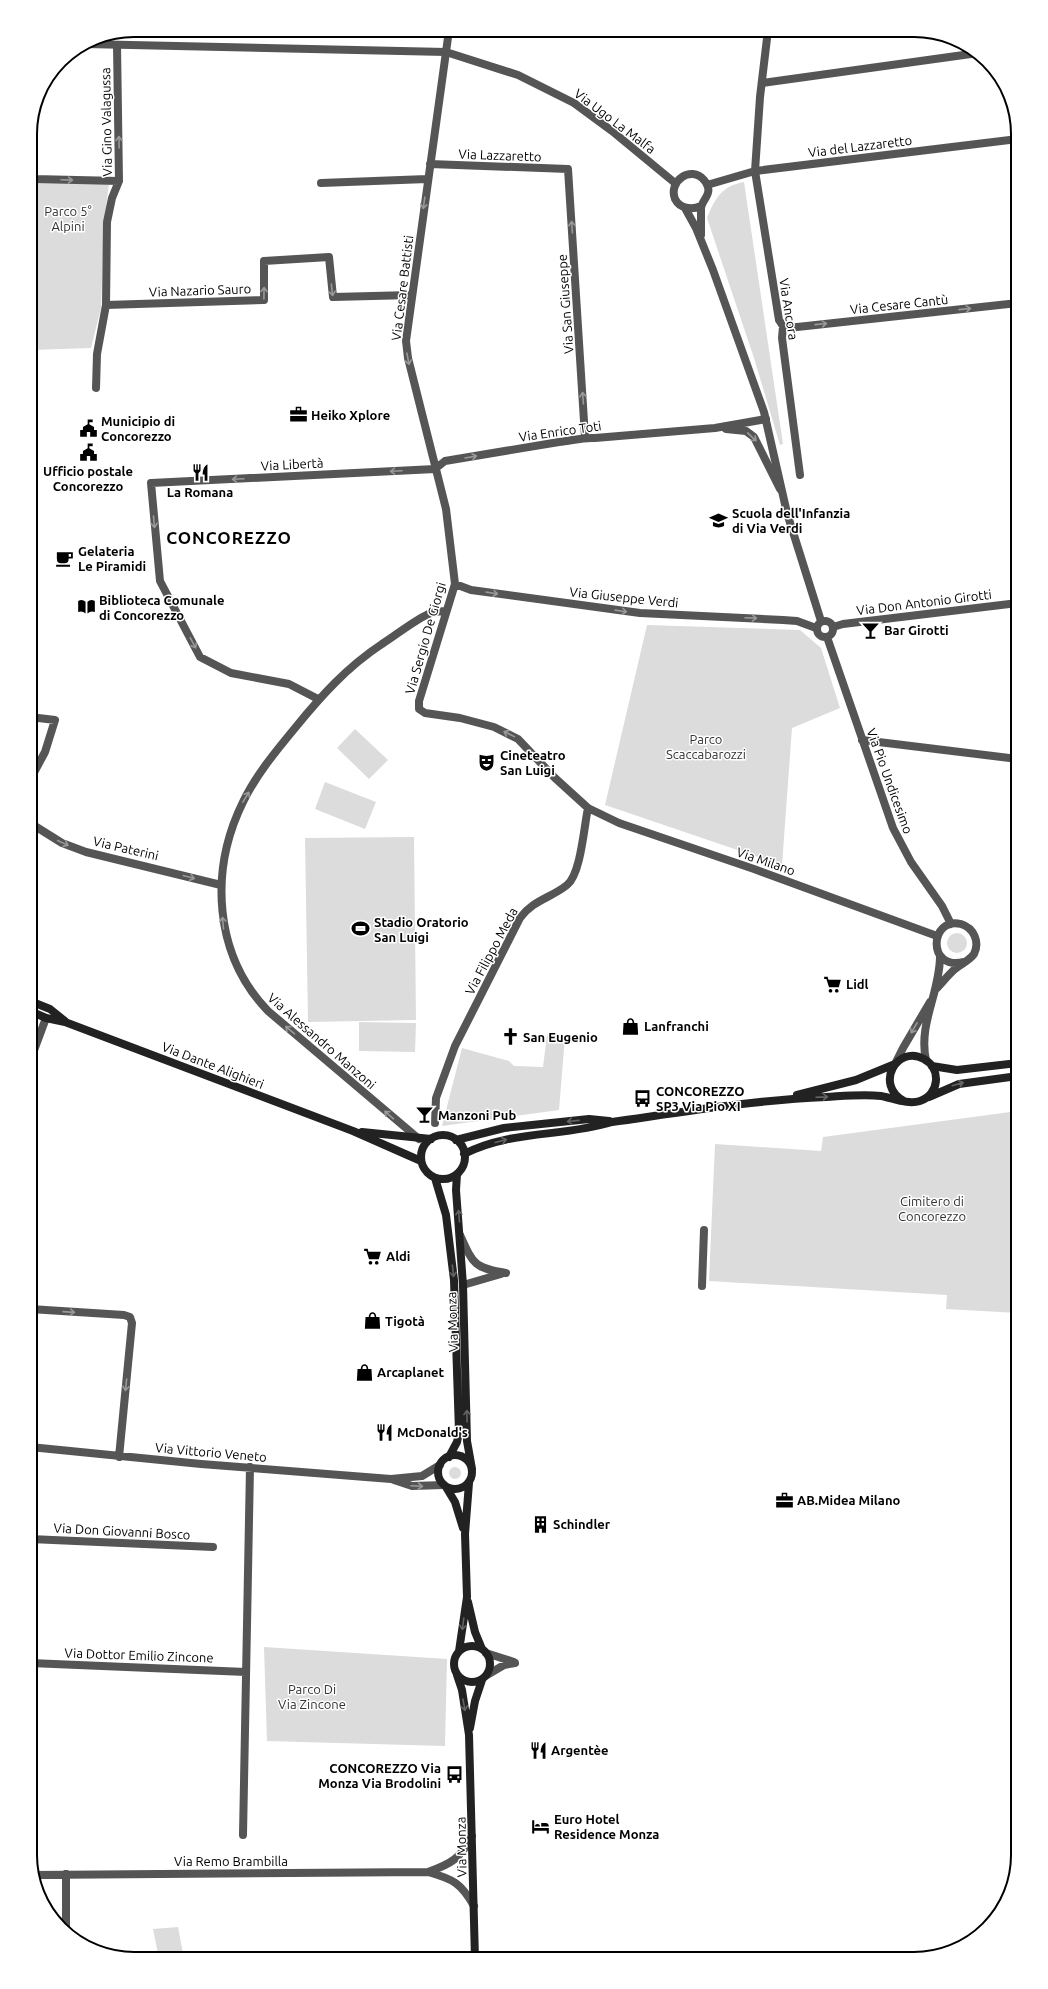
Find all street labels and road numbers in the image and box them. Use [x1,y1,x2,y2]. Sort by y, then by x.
street label: Via Gino Valagussa [98,67,114,177]
street label: Via Ugo La Malfa [572,86,658,156]
street label: Via del Lazzaretto [807,133,913,159]
street label: Via Lazzaretto [458,147,542,163]
street label: Via Cesare Battisti [389,234,415,342]
street label: Via San Giuseppe [555,254,575,354]
street label: Via Ancora [777,277,801,341]
street label: Via Nazario Sauro [149,281,251,299]
street label: Via Cesare Cantù [849,292,949,316]
street label: Via Enrico Toti [518,418,602,444]
street label: Via Libertà [260,455,324,473]
street label: Via Sergio De Giorgi [402,580,448,696]
street label: Via Giuseppe Verdi [569,584,679,610]
street label: Via Don Antonio Girotti [856,587,992,617]
street label: Via Pio Undicesimo [864,727,916,835]
street label: Via Paterini [92,834,160,862]
street label: Via Milano [735,844,797,878]
street label: Via Filippo Meda [462,905,520,997]
street label: Via Alessandro Manzoni [265,990,379,1092]
street label: Via Dante Alighieri [160,1039,266,1091]
street label: Via Monza [444,1292,460,1352]
street label: Via Vittorio Veneto [155,1440,267,1464]
street label: Via Don Giovanni Bosco [53,1520,191,1542]
street label: Via Dottor Emilio Zincone [64,1645,214,1665]
street label: Via Monza [453,1817,469,1877]
street label: Via Remo Brambilla [174,1854,288,1868]

